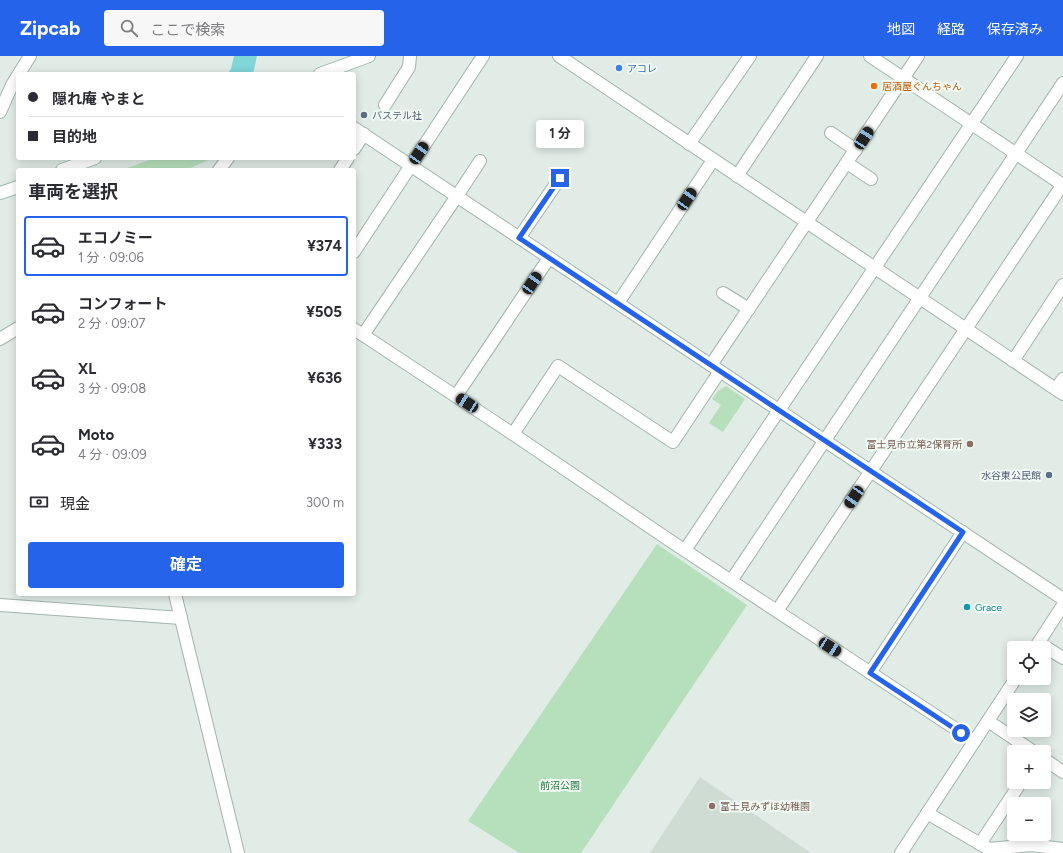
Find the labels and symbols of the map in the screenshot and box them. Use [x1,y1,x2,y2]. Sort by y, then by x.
place label: アコレ [627,62,657,75]
marker: アコレ [614,63,624,73]
place label: 居酒屋ぐんちゃん [882,80,962,93]
marker: 居酒屋ぐんちゃん [869,81,879,91]
place label: パステル社 [372,109,422,122]
marker: パステル社 [359,110,369,120]
callout: 1 分 [536,120,584,148]
car [852,125,876,151]
car [407,140,431,166]
route end [551,169,569,187]
car [675,186,699,212]
car [520,270,544,296]
car [454,391,480,415]
place label: 富士見市立第2保育所 [866,438,962,451]
marker: 富士見市立第2保育所 [965,439,975,449]
place label: 水谷東公民館 [981,469,1041,482]
marker: 水谷東公民館 [1044,470,1054,480]
car [842,484,866,510]
place label: Grace [975,601,1002,614]
marker: Grace [962,602,972,612]
car [817,635,843,659]
route start [952,724,970,742]
park label: 前沼公園 [540,779,580,792]
place label: 富士見みずほ幼稚園 [720,800,810,813]
marker: 富士見みずほ幼稚園 [707,801,717,811]

